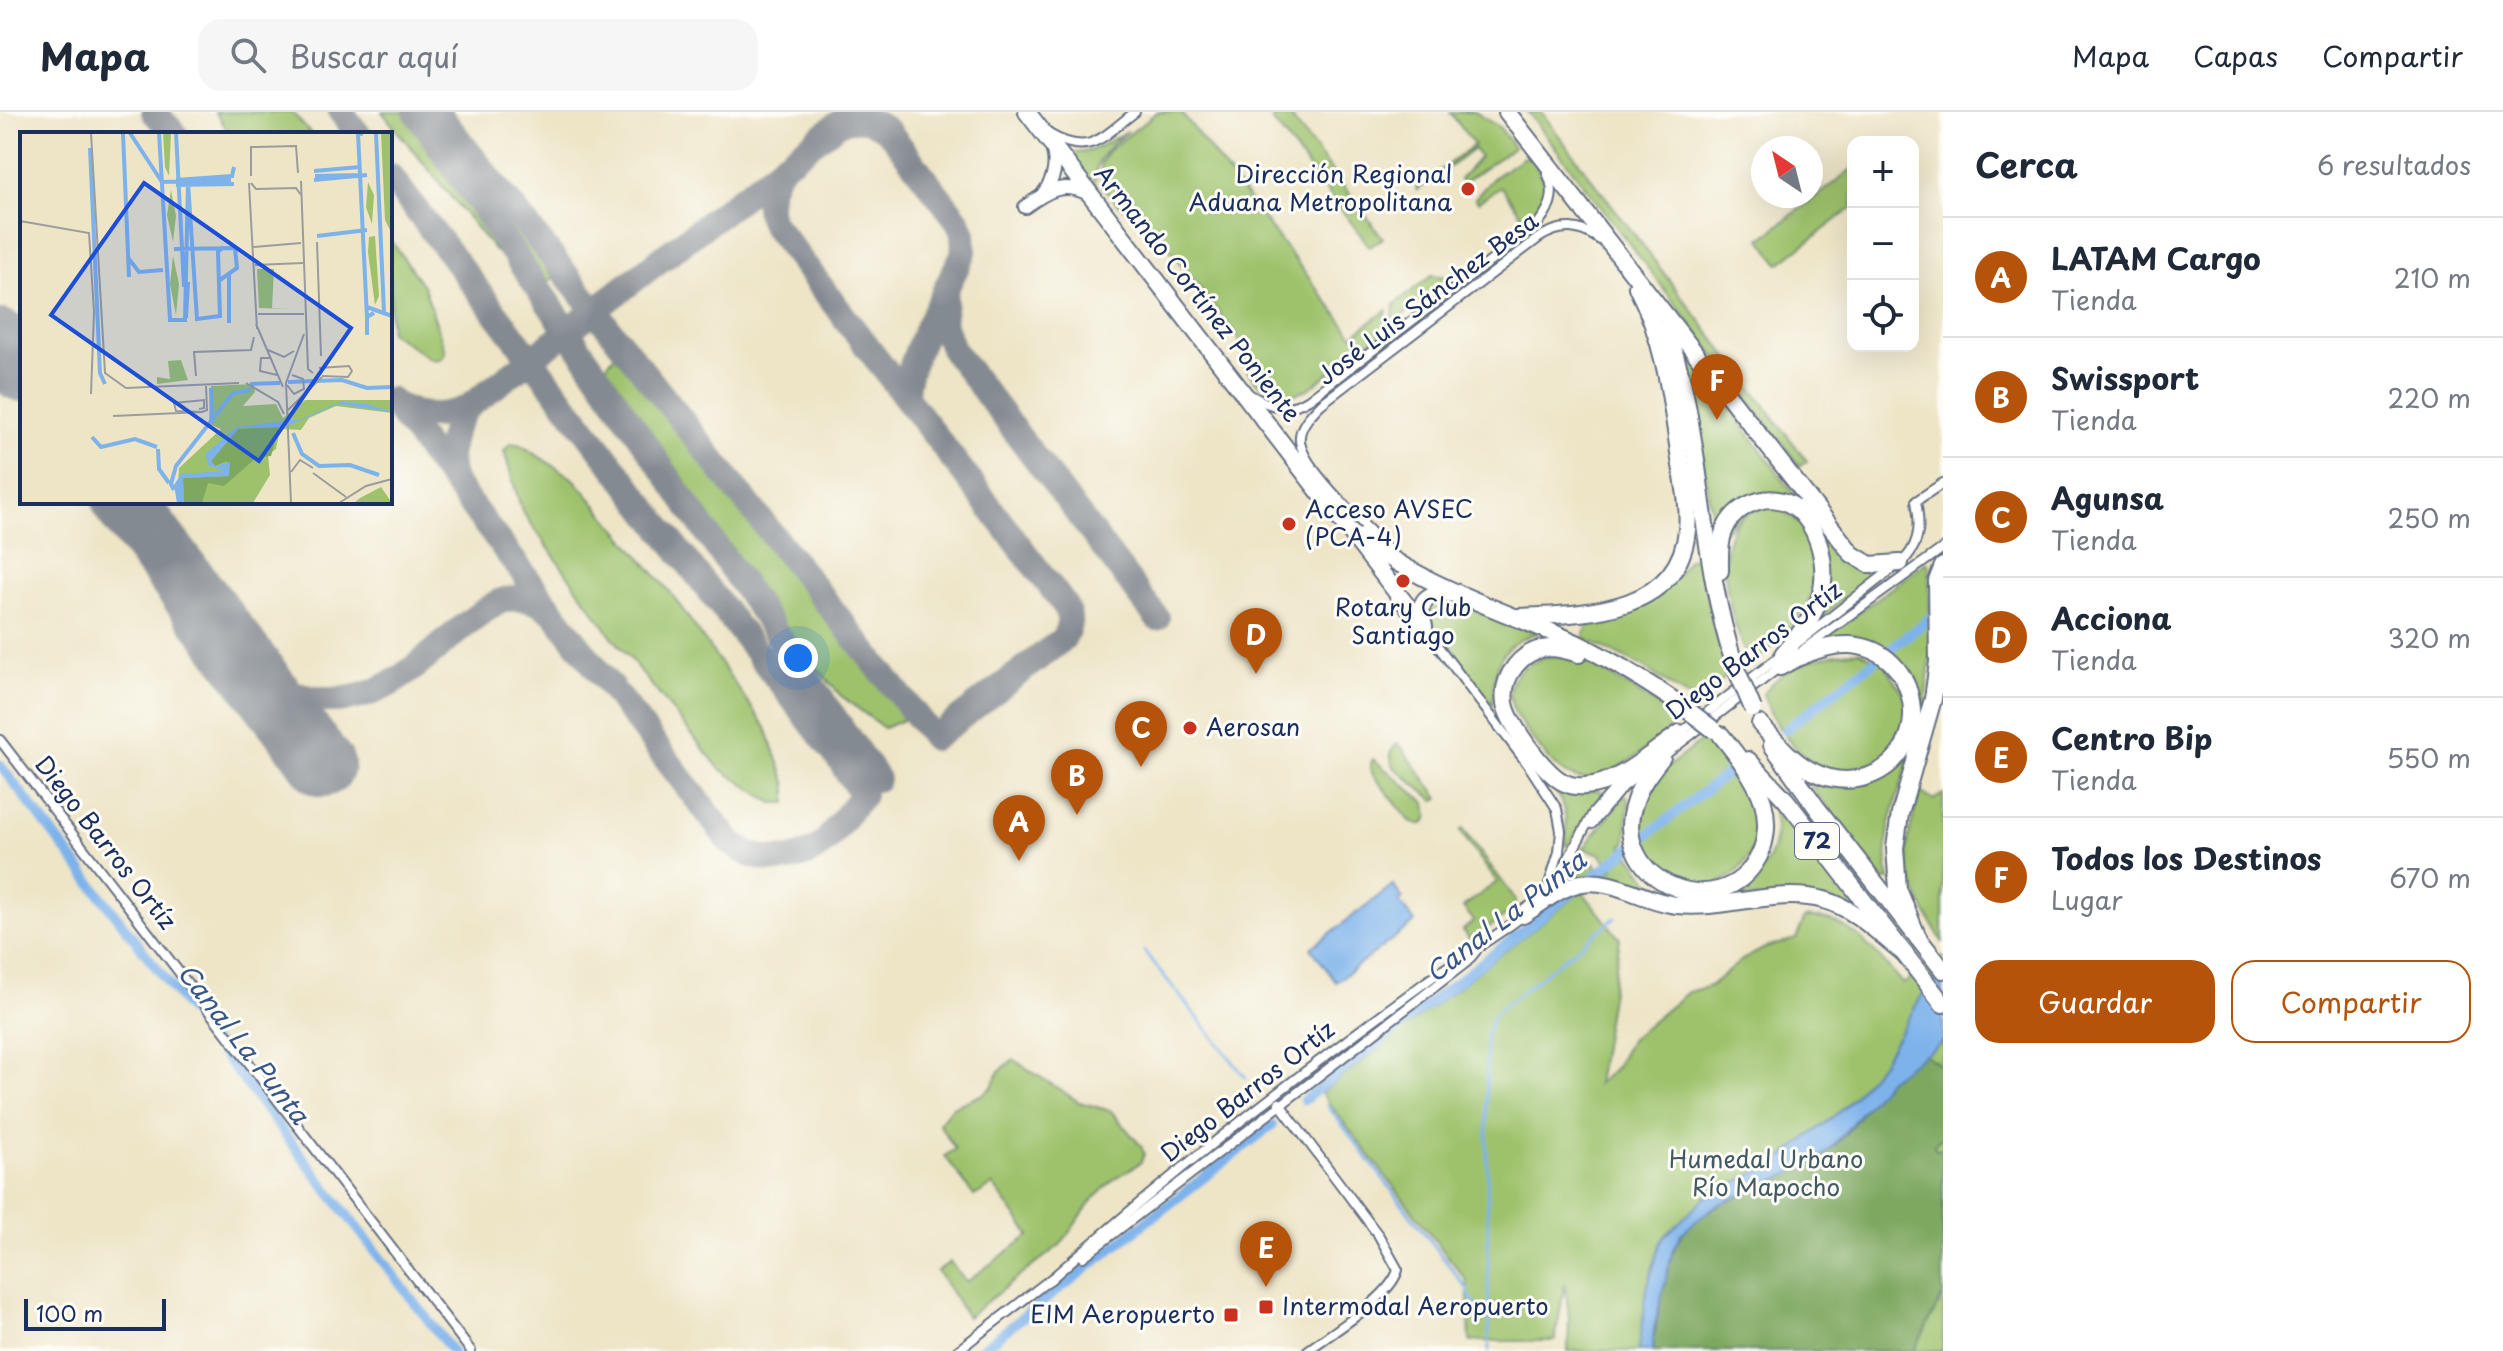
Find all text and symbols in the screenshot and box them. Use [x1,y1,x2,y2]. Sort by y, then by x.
search box [198,19,758,91]
text: Mapa [40,27,150,84]
icon: search [226,33,270,77]
text: Buscar aquí [290,33,458,78]
text: Mapa [2072,34,2149,77]
text: Capas [2193,34,2278,77]
text: Compartir [2322,34,2463,77]
inset map [20,132,392,504]
north arrow [1751,136,1823,208]
map controls [1847,136,1919,352]
button: + [1847,136,1919,208]
text: Cerca [1975,138,2078,190]
text: 6 resultados [2317,145,2471,184]
place label: Dirección Regional Aduana Metropolitana [1189,155,1452,219]
street label: Armando Cortínez Poniente [1087,157,1311,429]
marker: Dirección Regional Aduana Metropolitana [1459,180,1477,198]
street label: José Luis Sánchez Besa [1309,202,1545,393]
button: − [1847,208,1919,280]
text: LATAM Cargo [2051,235,2261,280]
text: A [1991,258,2011,297]
text: 210 m [2394,258,2471,297]
button: locate [1847,280,1919,352]
text: Tienda [2051,280,2137,319]
pin: F [1691,354,1743,420]
text: Swissport [2051,355,2199,400]
text: B [1992,378,2010,417]
text: 220 m [2387,378,2471,417]
text: Tienda [2051,400,2137,439]
text: Agunsa [2051,475,2164,520]
place label: Acceso AVSEC (PCA-4) [1305,490,1473,554]
text: C [1991,498,2011,537]
text: 250 m [2387,498,2471,537]
marker: Acceso AVSEC (PCA-4) [1280,515,1298,533]
text: Tienda [2051,520,2137,559]
street label: Diego Barros Ortíz [1657,571,1848,728]
marker: Rotary Club Santiago [1394,572,1412,590]
place label: Rotary Club Santiago [1335,588,1471,652]
text: Acciona [2051,595,2172,640]
pin: D [1230,608,1282,674]
text: D [1991,618,2011,657]
text: 320 m [2387,618,2471,657]
your location [778,638,818,678]
text: Tienda [2051,640,2137,679]
pin: C [1115,701,1167,767]
place label: Aerosan [1206,708,1300,744]
text: Centro Bip [2051,715,2212,760]
marker: Aerosan [1181,719,1199,737]
text: E [1993,738,2009,777]
text: 550 m [2387,738,2471,777]
street label: Diego Barros Ortíz [27,747,186,936]
pin: B [1051,749,1103,815]
text: Tienda [2051,760,2137,799]
pin: A [993,795,1045,861]
road number: 72 [1795,823,1839,859]
text: Todos los Destinos [2051,835,2322,880]
water label: Canal La Punta [1416,840,1594,991]
text: F [1993,858,2009,897]
text: 670 m [2389,858,2471,897]
text: Lugar [2051,880,2123,919]
water label: Canal La Punta [169,954,320,1132]
button: Guardar [1975,960,2215,1043]
button: Compartir [2231,960,2471,1043]
street label: Diego Barros Ortíz [1152,1011,1341,1170]
park label: Humedal Urbano Río Mapocho [1669,1140,1863,1204]
pin: E [1240,1221,1292,1287]
place label: Intermodal Aeropuerto [1282,1287,1549,1323]
scale bar [24,1295,166,1331]
place label: EIM Aeropuerto [1030,1295,1215,1331]
text: 100 m [36,1296,103,1329]
marker: Intermodal Aeropuerto [1257,1298,1275,1316]
marker: EIM Aeropuerto [1222,1306,1240,1324]

